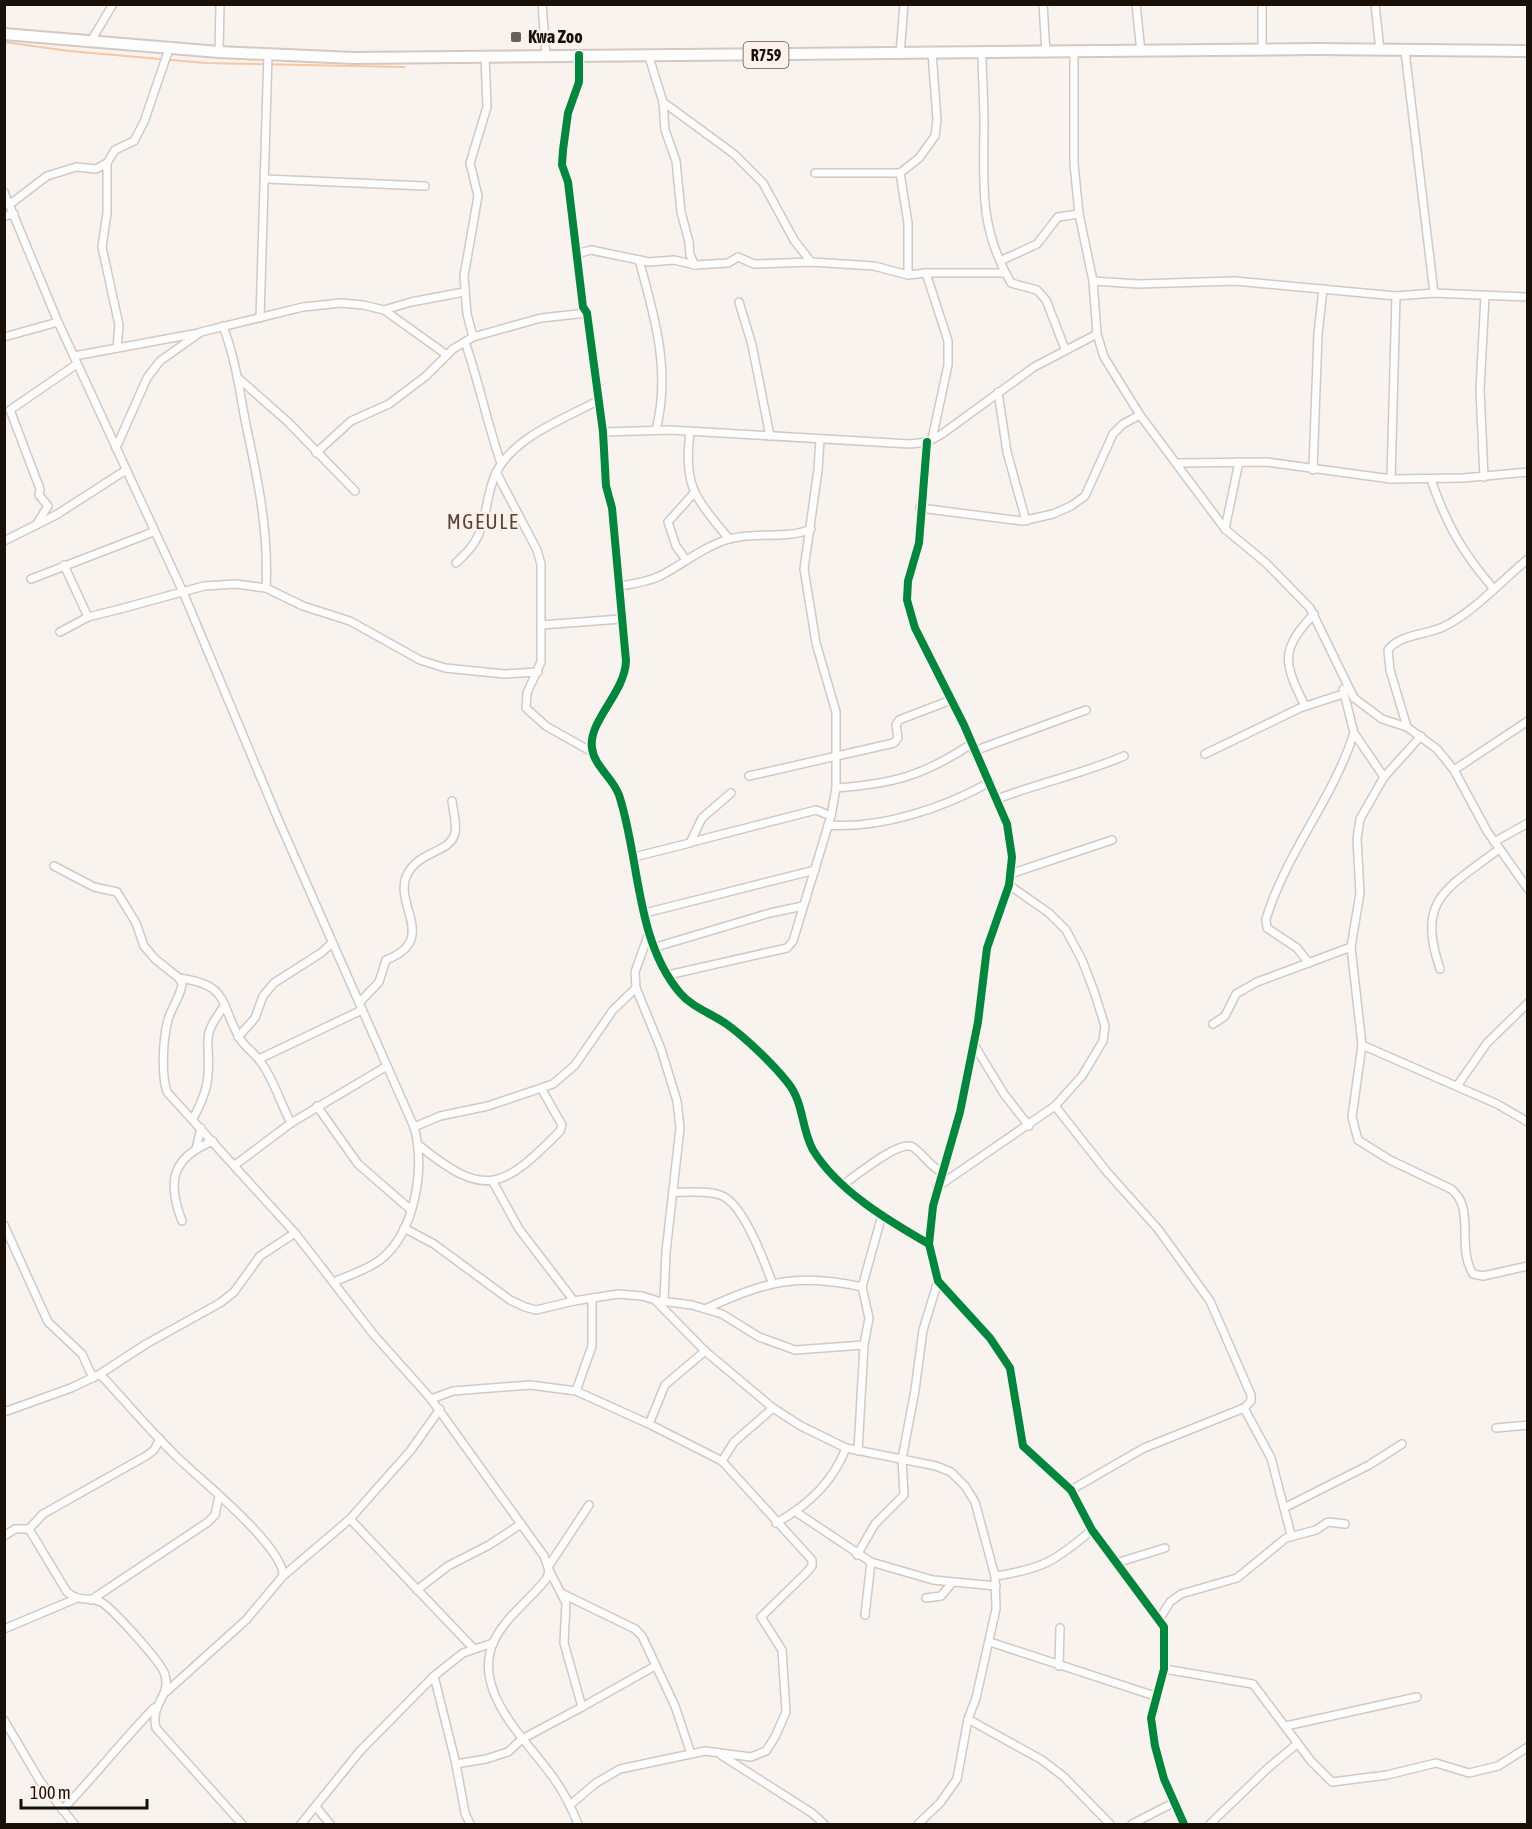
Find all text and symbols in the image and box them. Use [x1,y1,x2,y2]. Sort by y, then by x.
place label: Kwa Zoo [528,26,583,47]
marker: Kwa Zoo [509,30,523,44]
road number: R759 [744,42,789,68]
district label: MGEULE [447,509,519,533]
scale bar [21,1772,147,1810]
text: 100 m [30,1782,71,1803]

